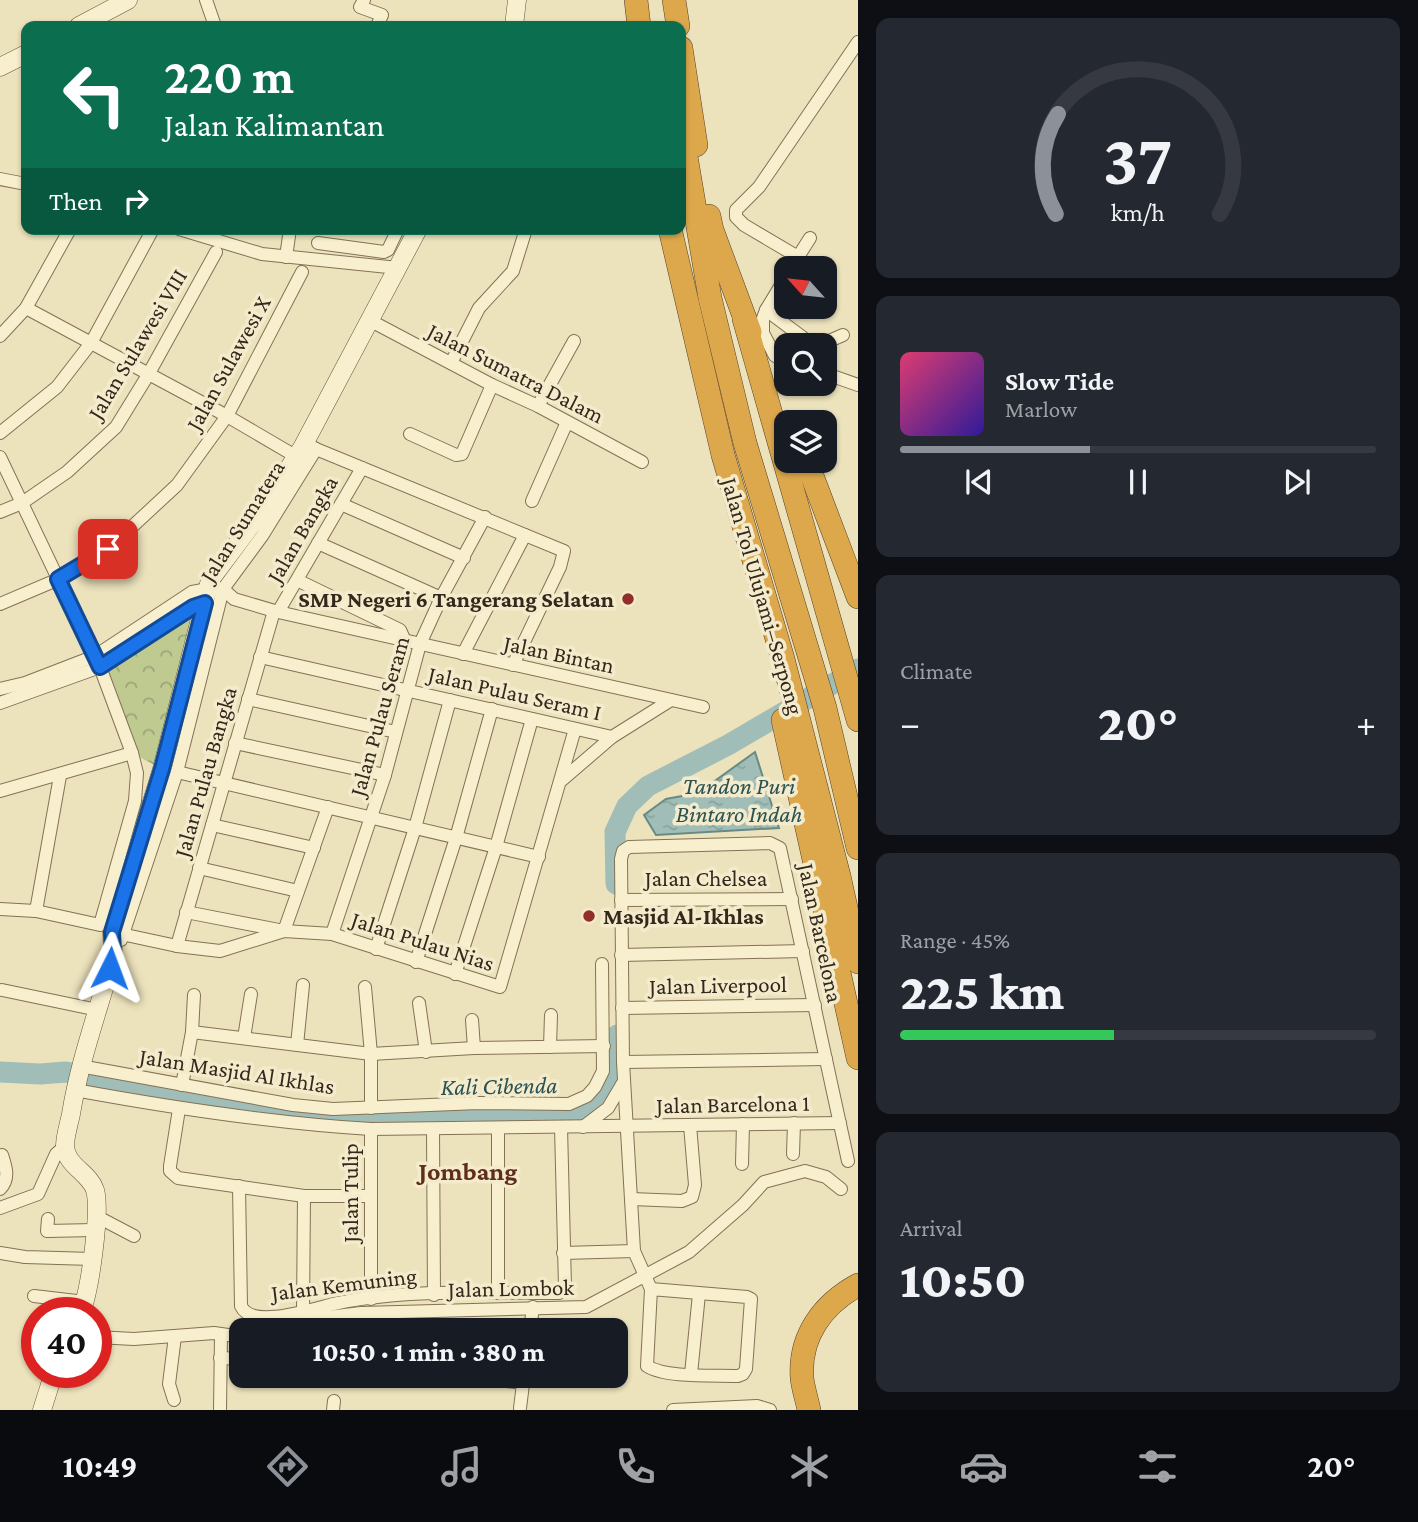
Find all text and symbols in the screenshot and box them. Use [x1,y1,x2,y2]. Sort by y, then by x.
icon: left [49,49,140,140]
text: 220 m [164,49,294,104]
text: Jalan Kalimantan [164,107,385,143]
text: 37 [1103,120,1173,201]
icon: right [117,182,155,220]
text: Then [49,187,103,216]
text: km/h [1111,199,1165,226]
north arrow [774,256,836,318]
map controls [774,256,837,473]
street label: Jalan Sulawesi VIII [81,264,192,426]
street label: Jalan Sulawesi X [179,291,276,436]
street label: Jalan Sumatra Dalam [422,316,608,429]
button: search [774,333,837,396]
text: Slow Tide [1005,367,1114,396]
text: Marlow [1005,396,1077,422]
button: layers [774,410,837,473]
street label: Jalan Sumatera [193,455,290,588]
icon: previous [960,463,998,501]
icon: pause [1119,463,1157,501]
icon: next [1278,463,1316,501]
street label: Jalan Bangka [260,471,343,589]
street label: Jalan Tol Ulujami–Serpong [716,473,809,718]
pin [78,519,138,579]
icon: arrive [89,530,127,568]
place label: SMP Negeri 6 Tangerang Selatan [298,586,614,612]
marker: SMP Negeri 6 Tangerang Selatan [620,591,636,607]
street label: Jalan Bintan [499,629,617,678]
street label: Jalan Pulau Seram [343,633,414,801]
text: Climate [900,658,972,684]
street label: Jalan Pulau Seram I [424,660,604,726]
street label: Jalan Pulau Bangka [168,684,242,862]
text: 20° [1098,693,1178,751]
text: − [900,702,920,744]
text: + [1356,702,1376,744]
water label: Tandon Puri Bintaro Indah [676,772,802,827]
street label: Jalan Barcelona [793,859,849,1005]
street label: Jalan Chelsea [643,865,768,891]
place label: Masjid Al-Ikhlas [603,903,764,929]
street label: Jalan Pulau Nias [346,905,498,976]
marker: Masjid Al-Ikhlas [581,908,597,924]
text: Range · 45% [900,927,1010,953]
position arrow [73,931,147,1005]
text: 225 km [900,962,1064,1020]
street label: Jalan Liverpool [647,971,787,999]
street label: Jalan Masjid Al Ikhlas [136,1042,336,1099]
water label: Kali Cibenda [440,1071,558,1100]
street label: Jalan Barcelona 1 [654,1090,810,1118]
street label: Jalan Tulip [337,1143,363,1245]
district label: Jombang [416,1157,517,1186]
text: Arrival [900,1215,963,1241]
text: 10:50 [900,1250,1027,1308]
street label: Jalan Kemuning [268,1262,418,1306]
street label: Jalan Lombok [446,1274,574,1302]
speed limit sign: 40 [21,1297,112,1388]
text: 10:50 · 1 min · 380 m [312,1338,545,1367]
icon: directions [263,1442,312,1491]
icon: music [437,1442,486,1491]
icon: phone [611,1442,660,1491]
icon: climate [785,1442,834,1491]
icon: car [959,1442,1008,1491]
icon: filters [1133,1442,1182,1491]
text: 10:49 [63,1448,137,1484]
text: 20° [1307,1448,1355,1484]

